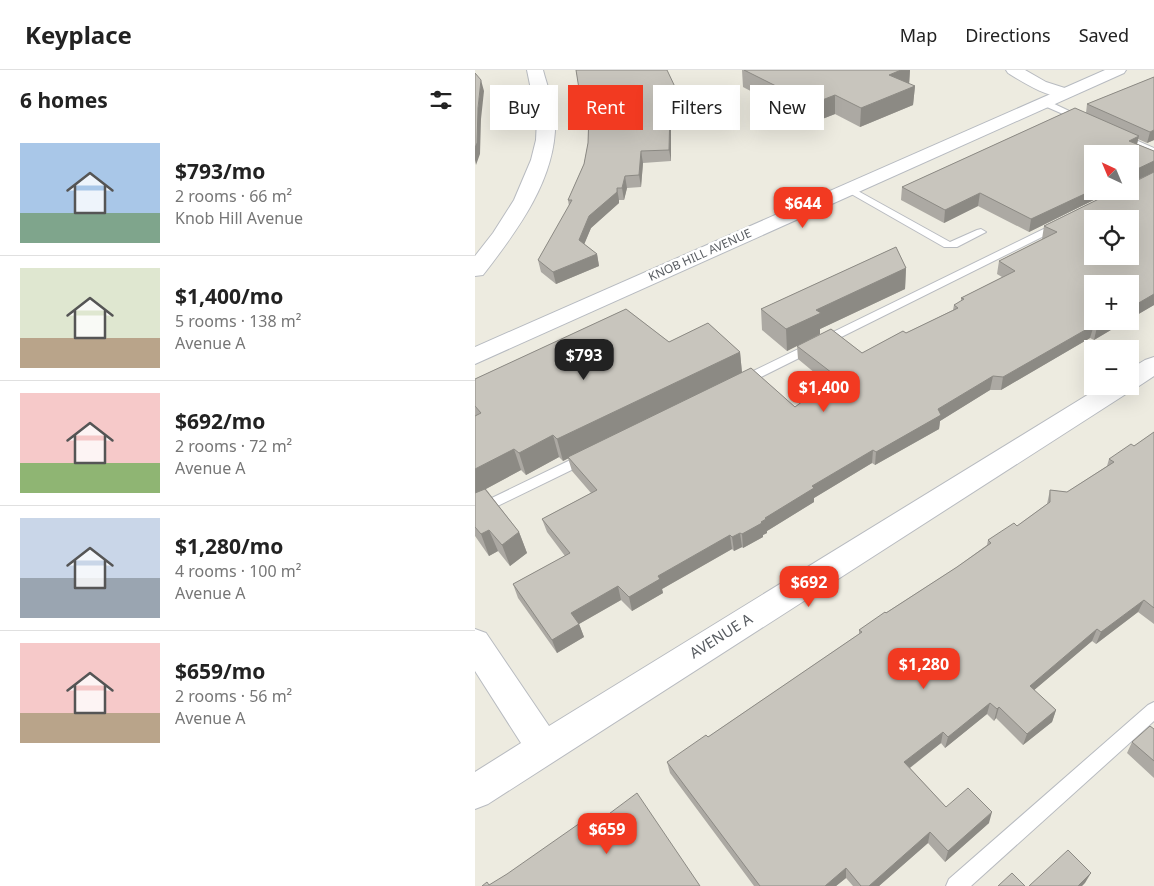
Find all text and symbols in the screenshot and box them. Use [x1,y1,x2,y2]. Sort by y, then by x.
text: Keyplace [25,18,132,51]
text: Map [900,23,937,47]
text: Directions [965,23,1051,47]
text: Saved [1079,23,1129,47]
chip: Buy [490,85,558,130]
chip: Rent [568,85,643,130]
chip: Filters [653,85,740,130]
chip: New [750,85,824,130]
text: 6 homes [20,86,108,114]
icon: filters [427,86,455,114]
north arrow [1084,145,1139,200]
map controls [1084,145,1139,395]
text: $793/mo [175,157,265,185]
icon: home [60,163,120,223]
text: 2 rooms · 66 m² [175,185,292,207]
pin: $644 [773,186,833,229]
text: $644 [785,192,821,214]
text: Knob Hill Avenue [175,207,303,229]
button: locate [1084,210,1139,265]
street label: KNOB HILL AVENUE [646,224,754,285]
button: + [1084,275,1139,330]
text: $1,400/mo [175,282,283,310]
icon: home [60,288,120,348]
text: 5 rooms · 138 m² [175,310,301,332]
text: Avenue A [175,332,246,354]
pin: $793 [554,338,614,381]
button: − [1084,340,1139,395]
text: $793 [566,344,602,366]
pin: $1,400 [783,370,865,413]
text: $1,400 [799,376,849,398]
text: $692/mo [175,407,265,435]
icon: home [60,413,120,473]
text: 2 rooms · 72 m² [175,435,292,457]
text: Avenue A [175,457,246,479]
text: $1,280/mo [175,532,283,560]
icon: home [60,538,120,598]
text: 4 rooms · 100 m² [175,560,301,582]
pin: $692 [779,566,839,608]
text: $692 [791,571,827,593]
text: Avenue A [175,582,246,604]
street label: AVENUE A [685,608,756,662]
pin: $1,280 [883,648,965,690]
text: $1,280 [899,653,949,675]
text: $659/mo [175,657,265,685]
icon: home [60,663,120,723]
text: 2 rooms · 56 m² [175,685,292,707]
text: Avenue A [175,707,246,729]
pin: $659 [577,812,637,855]
text: $659 [589,818,625,840]

